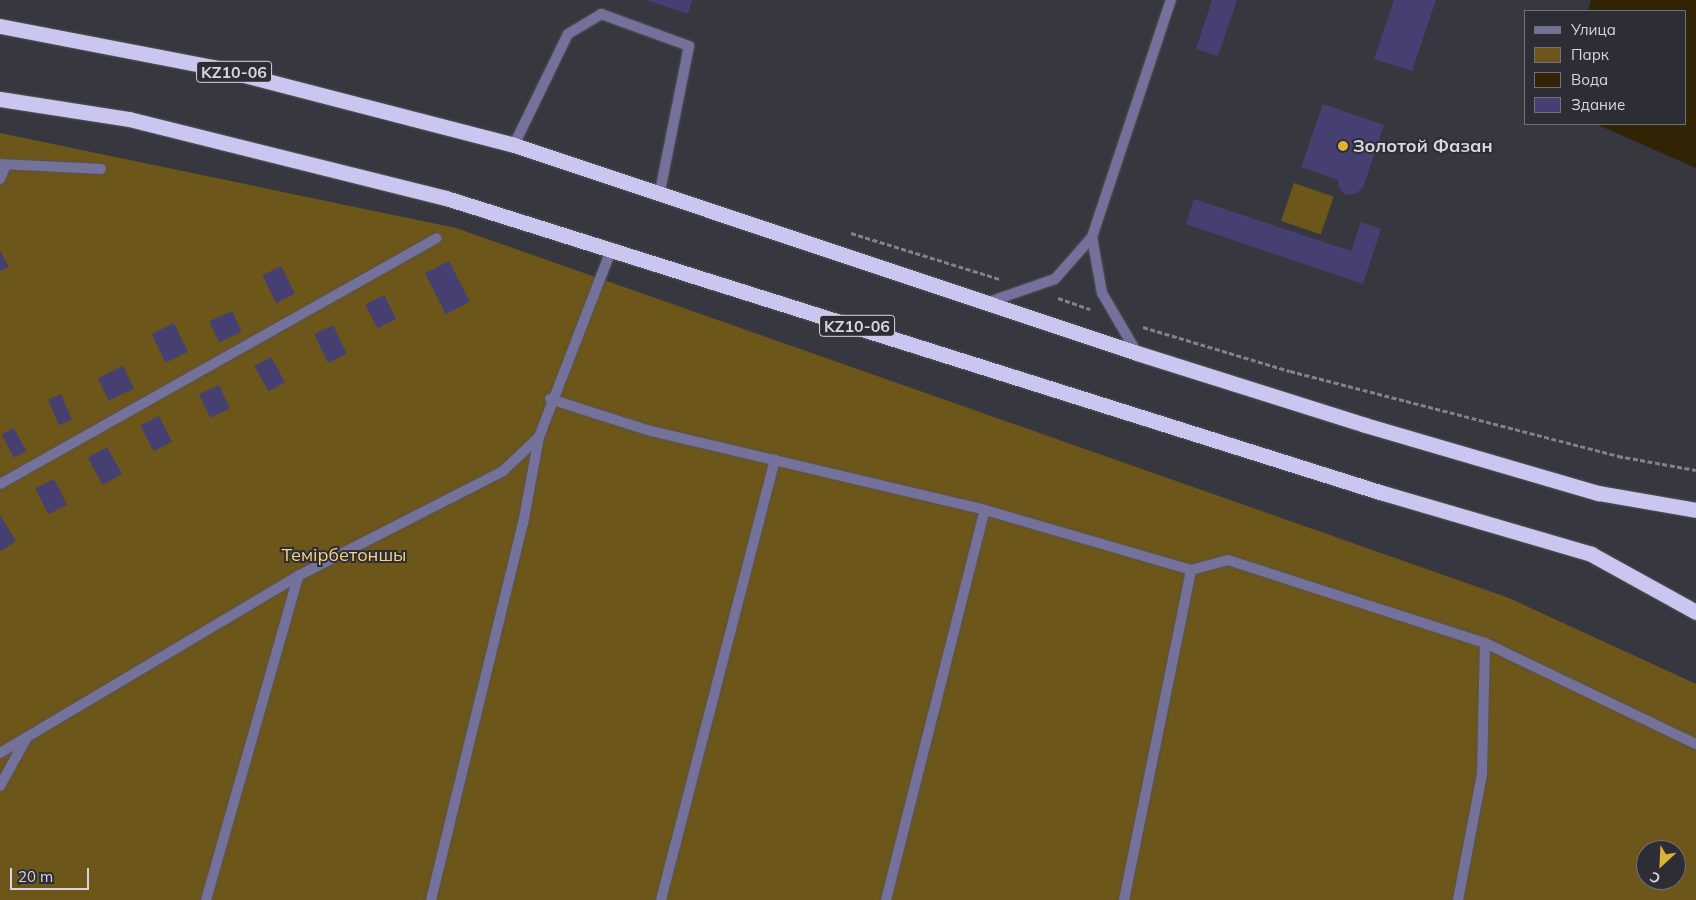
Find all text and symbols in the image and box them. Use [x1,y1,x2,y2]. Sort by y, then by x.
legend [1524,10,1686,125]
text: Улица [1571,20,1616,39]
text: Парк [1571,45,1609,64]
road number: KZ10-06 [195,58,273,86]
text: Вода [1571,70,1608,89]
text: Здание [1571,95,1625,114]
place label: Золотой Фазан [1353,135,1493,157]
marker: Золотой Фазан [1337,140,1349,152]
road number: KZ10-06 [818,312,896,340]
park label: Темірбетоншы [282,544,406,566]
north arrow [1636,840,1686,890]
scale bar [12,858,91,890]
text: 20 m [18,867,53,886]
text: С [1647,868,1663,888]

